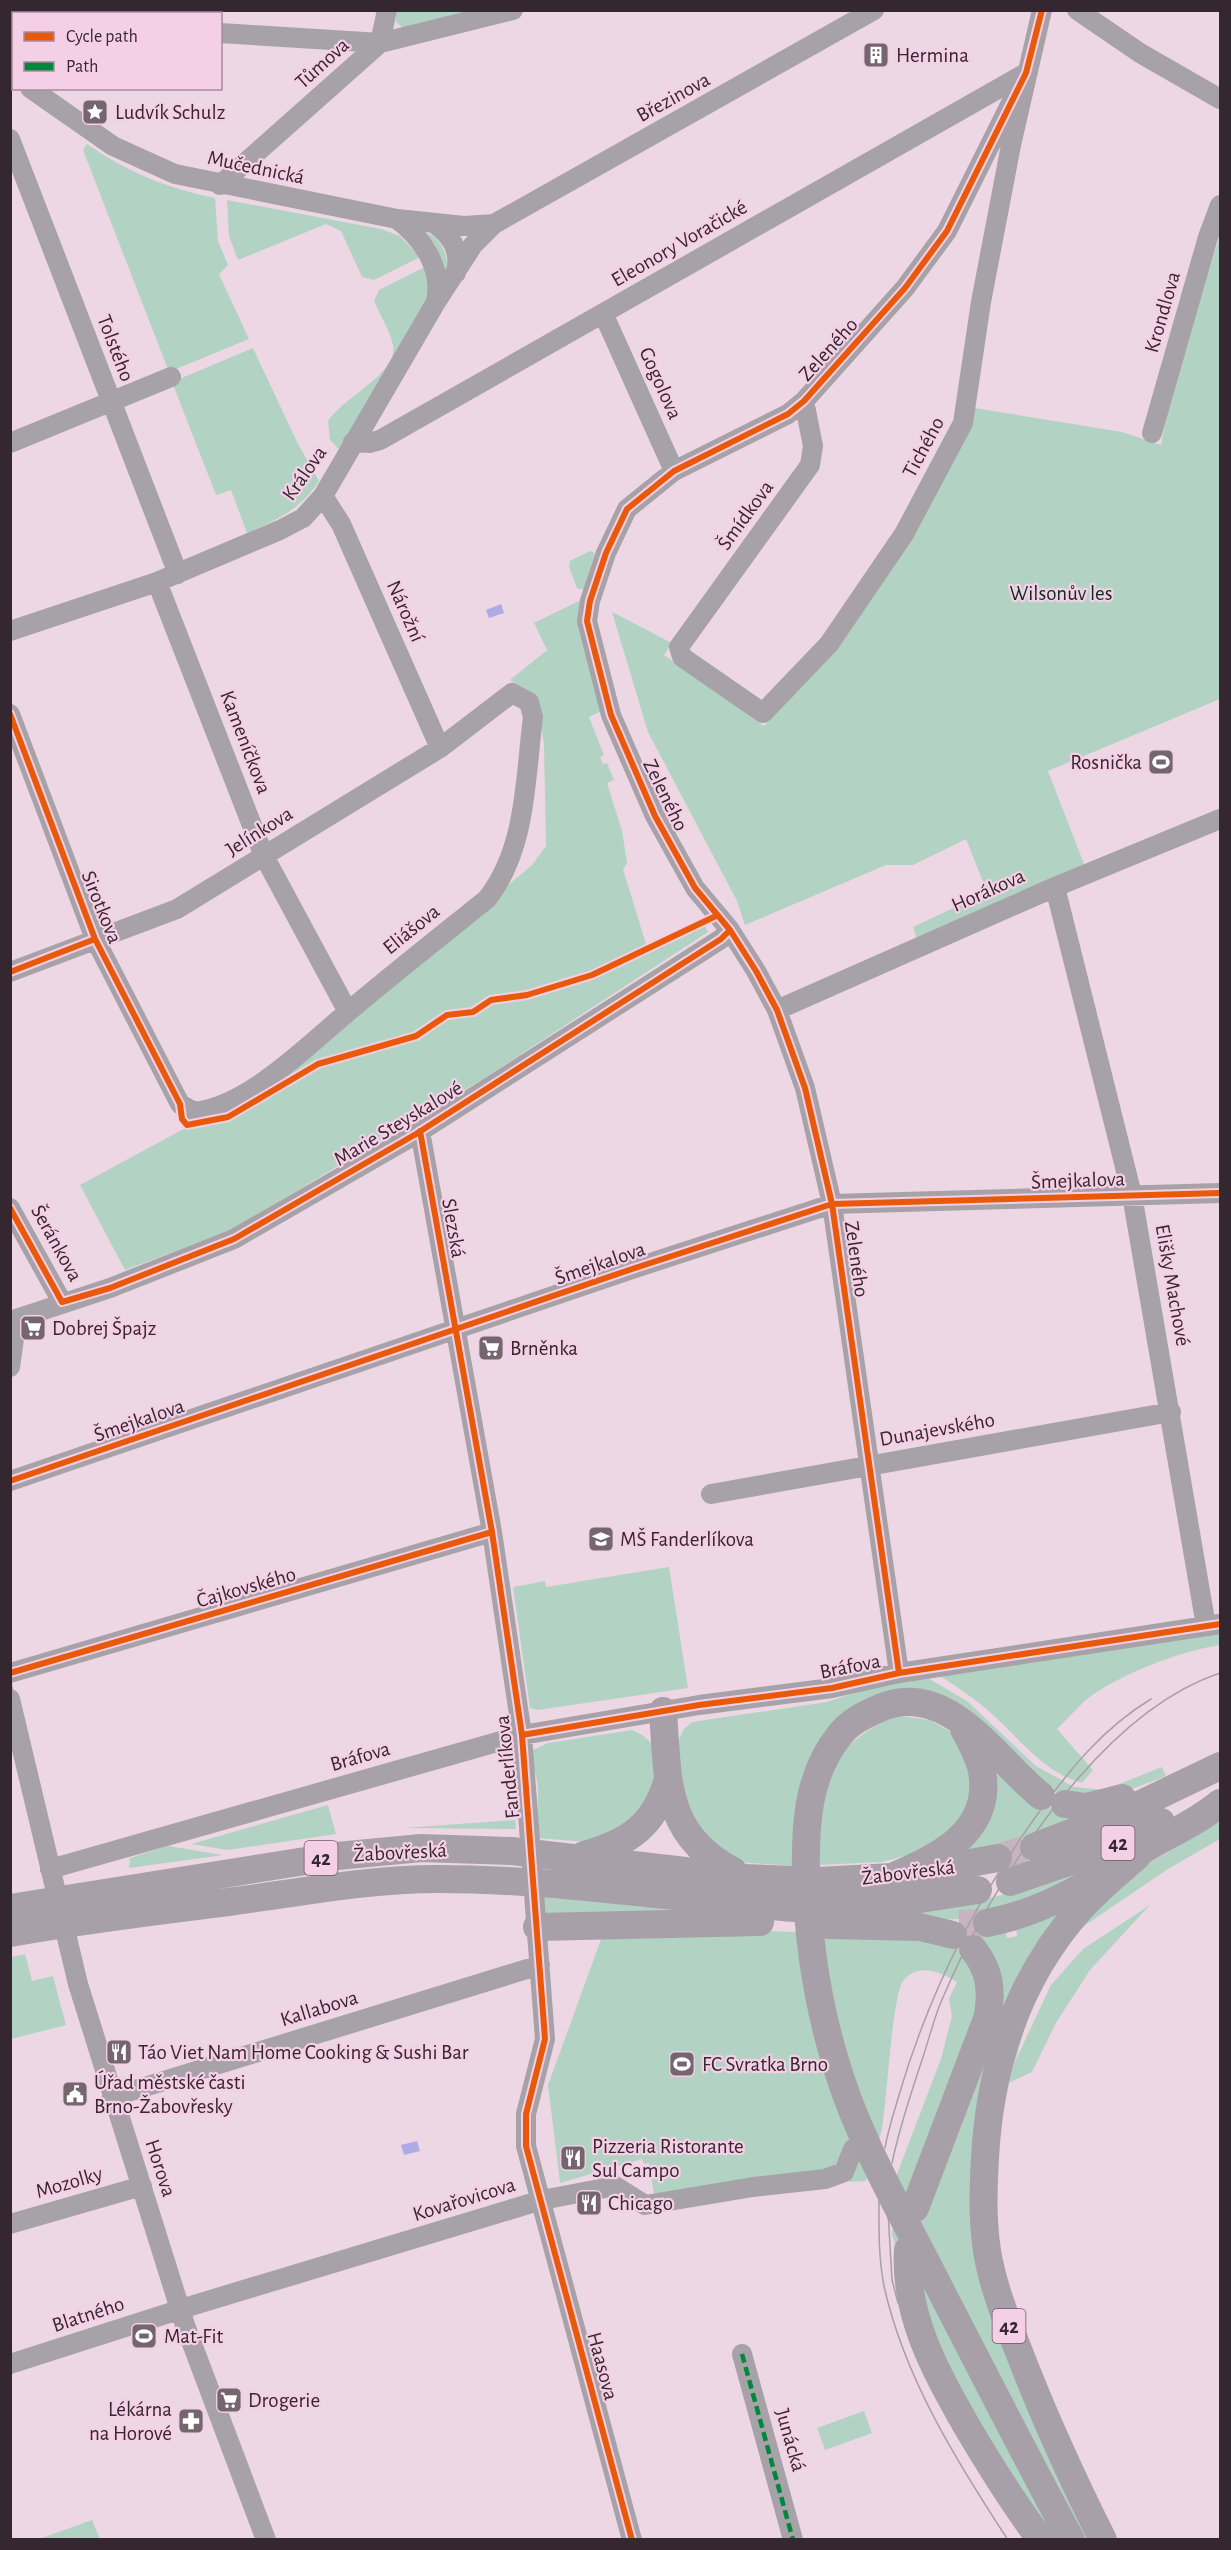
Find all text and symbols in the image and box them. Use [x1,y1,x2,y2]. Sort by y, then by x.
legend [12,12,222,90]
text: Cycle path [66,28,138,46]
street label: Tůmova [291,34,353,93]
building icon: Hermina [861,40,891,70]
place label: Hermina [896,45,969,66]
text: Path [66,58,98,76]
street label: Březinova [633,69,714,126]
place icon: Ludvík Schulz [80,97,110,127]
place label: Ludvík Schulz [115,102,225,123]
street label: Mučednická [206,147,306,188]
street label: Eleonory Voračické [608,196,751,291]
street label: Krondlova [1141,269,1184,355]
street label: Tolstého [93,312,138,384]
street label: Zeleného [795,314,862,385]
street label: Gogolova [635,344,686,423]
street label: Tichého [899,413,948,481]
street label: Králova [278,442,331,504]
street label: Šmídkova [712,475,778,554]
street label: Nárožní [383,577,429,646]
park label: Wilsonův les [1009,583,1113,604]
street label: Kameníčkova [216,688,275,797]
sports icon: Rosnička [1146,747,1176,777]
place label: Rosnička [1070,752,1142,773]
street label: Zeleného [639,756,692,834]
street label: Jelínkova [222,803,297,860]
street label: Horákova [948,865,1028,916]
street label: Sirotkova [78,868,126,947]
street label: Eliášova [379,900,444,958]
street label: Marie Steyskalové [330,1077,466,1170]
street label: Šmejkalova [1031,1166,1126,1193]
street label: Slezská [438,1197,469,1260]
street label: Šeránkova [27,1201,88,1285]
street label: Zeleného [841,1220,872,1299]
street label: Elišky Machové [1151,1222,1194,1348]
street label: Šmejkalova [552,1236,648,1289]
supermarket icon: Dobrej Špajz [18,1313,48,1343]
place label: Dobrej Špajz [52,1316,156,1339]
supermarket icon: Brněnka [476,1333,506,1363]
place label: Brněnka [510,1338,578,1359]
street label: Šmejkalova [91,1393,187,1446]
street label: Dunajevského [878,1409,996,1450]
school or university icon: MŠ Fanderlíkova [586,1524,616,1554]
place label: MŠ Fanderlíkova [620,1527,754,1550]
street label: Čajkovského [194,1561,298,1612]
street label: Bráfova [818,1650,883,1683]
street label: Fanderlíkova [492,1714,523,1820]
street label: Bráfova [328,1738,393,1775]
road number: 42 [1102,1826,1134,1860]
street label: Žabovřeská [353,1838,448,1865]
road number: 42 [304,1841,338,1875]
street label: Žabovřeská [860,1854,956,1889]
street label: Kallabova [278,1987,361,2030]
restaurant icon: Táo Viet Nam Home Cooking & Sushi Bar [104,2037,134,2067]
place label: Táo Viet Nam Home Cooking & Sushi Bar [138,2042,469,2063]
sports icon: FC Svratka Brno [667,2049,697,2079]
place label: FC Svratka Brno [702,2054,828,2075]
place label: Úřad městské časti Brno-Žabovřesky [94,2070,246,2117]
public building icon: Úřad městské časti Brno-Žabovřesky [60,2079,90,2109]
place label: Pizzeria Ristorante Sul Campo [592,2136,744,2181]
street label: Horova [141,2137,180,2200]
restaurant icon: Pizzeria Ristorante Sul Campo [558,2143,588,2173]
street label: Mozolky [33,2163,105,2202]
street label: Kovařovicova [410,2174,518,2225]
restaurant icon: Chicago [574,2188,604,2218]
place label: Chicago [608,2193,673,2214]
street label: Blatného [49,2293,127,2336]
road number: 42 [992,2309,1026,2343]
sports icon: Mat-Fit [129,2321,159,2351]
place label: Mat-Fit [164,2326,223,2347]
street label: Haasova [583,2330,622,2403]
supermarket icon: Drogerie [214,2385,244,2415]
place label: Drogerie [248,2390,320,2411]
place label: Lékárna na Horové [89,2399,172,2444]
pharmacy icon: Lékárna na Horové [176,2406,206,2436]
street label: Junácká [772,2406,810,2474]

